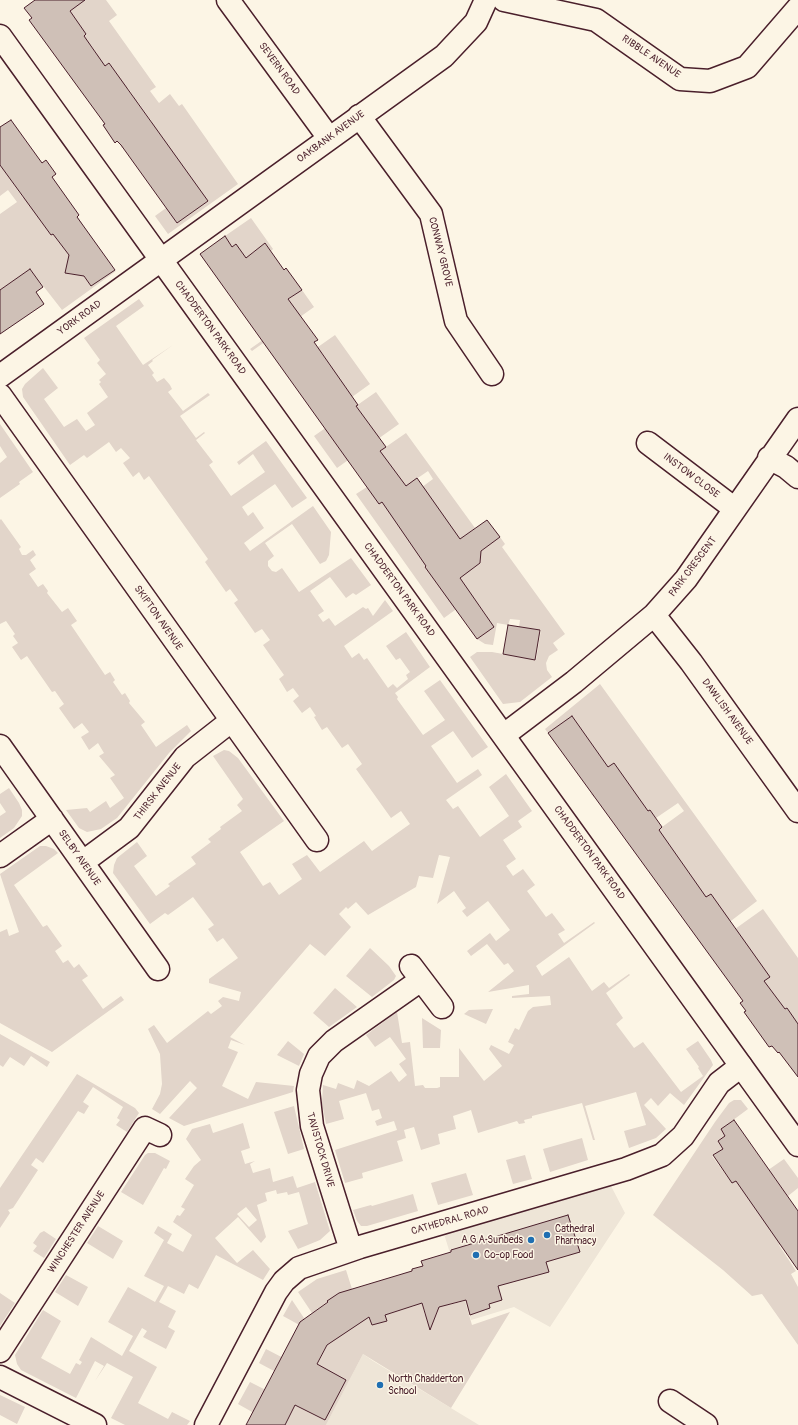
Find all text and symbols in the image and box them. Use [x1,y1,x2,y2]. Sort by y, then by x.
street label: RIBBLE AVENUE [619,33,683,81]
street label: SEVERN ROAD [256,40,302,98]
street label: OAKBANK AVENUE [295,108,367,166]
street label: CONWAY GROVE [426,216,454,288]
street label: CHADDERTON PARK ROAD [172,279,248,377]
street label: YORK ROAD [56,298,104,338]
street label: INSTOW CLOSE [661,451,721,501]
street label: PARK CRESCENT [667,535,719,599]
street label: CHADDERTON PARK ROAD [361,541,437,639]
street label: SKIPTON AVENUE [131,583,185,653]
street label: DAWLISH AVENUE [699,677,755,747]
street label: THIRSK AVENUE [132,761,184,823]
street label: CHADDERTON PARK ROAD [551,804,627,902]
street label: SELBY AVENUE [55,828,103,888]
street label: TAVISTOCK DRIVE [304,1111,336,1189]
street label: WINCHESTER AVENUE [46,1189,108,1275]
street label: CATHEDRAL ROAD [410,1204,490,1238]
place label: Cathedral Pharmacy [555,1223,596,1246]
marker: Cathedral Pharmacy [542,1230,552,1240]
place label: A G A Sunbeds [461,1234,523,1246]
marker: A G A Sunbeds [526,1235,536,1245]
place label: Co-op Food [484,1249,533,1261]
marker: Co-op Food [471,1250,481,1260]
place label: North Chadderton School [388,1373,463,1396]
marker: North Chadderton School [375,1380,385,1390]

